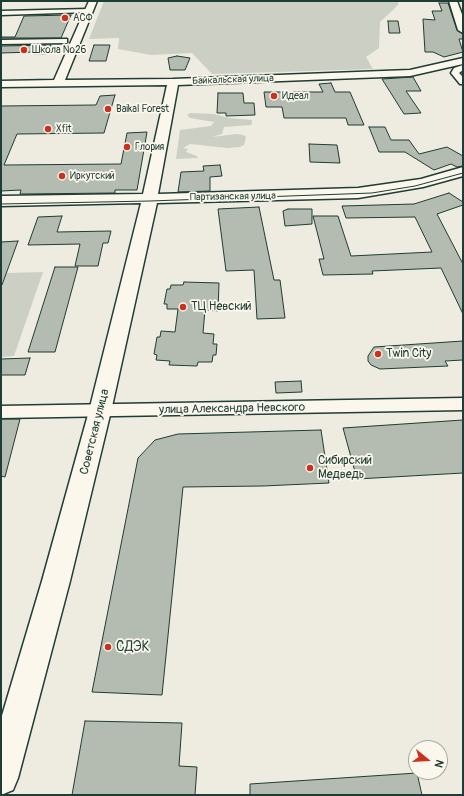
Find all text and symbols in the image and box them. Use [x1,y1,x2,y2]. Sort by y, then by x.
place label: АСФ [73,12,92,24]
marker: АСФ [60,13,70,23]
place label: Школа №26 [32,44,86,56]
marker: Школа №26 [19,45,29,55]
street label: Байкальская улица [192,73,274,87]
place label: Идеал [282,90,309,102]
marker: Идеал [269,91,279,101]
place label: Baikal Forest [116,103,169,115]
marker: Baikal Forest [103,104,113,114]
place label: Xfit [56,123,72,135]
marker: Xfit [43,124,53,134]
place label: Глория [135,141,164,153]
marker: Глория [122,142,132,152]
place label: Иркутский [70,170,115,182]
marker: Иркутский [57,171,67,181]
street label: Партизанская улица [190,190,276,204]
place label: ТЦ Невский [191,300,252,314]
marker: ТЦ Невский [178,302,188,312]
place label: Twin Сity [386,347,431,361]
marker: Twin Сity [373,349,383,359]
street label: Советская улица [77,388,113,476]
street label: улица Александра Невского [159,401,305,417]
place label: Сибирский Медведь [318,454,372,482]
marker: Сибирский Медведь [305,463,315,473]
place label: СДЭК [116,639,149,655]
marker: СДЭК [103,642,113,652]
north arrow [408,740,448,780]
text: N [432,758,446,769]

